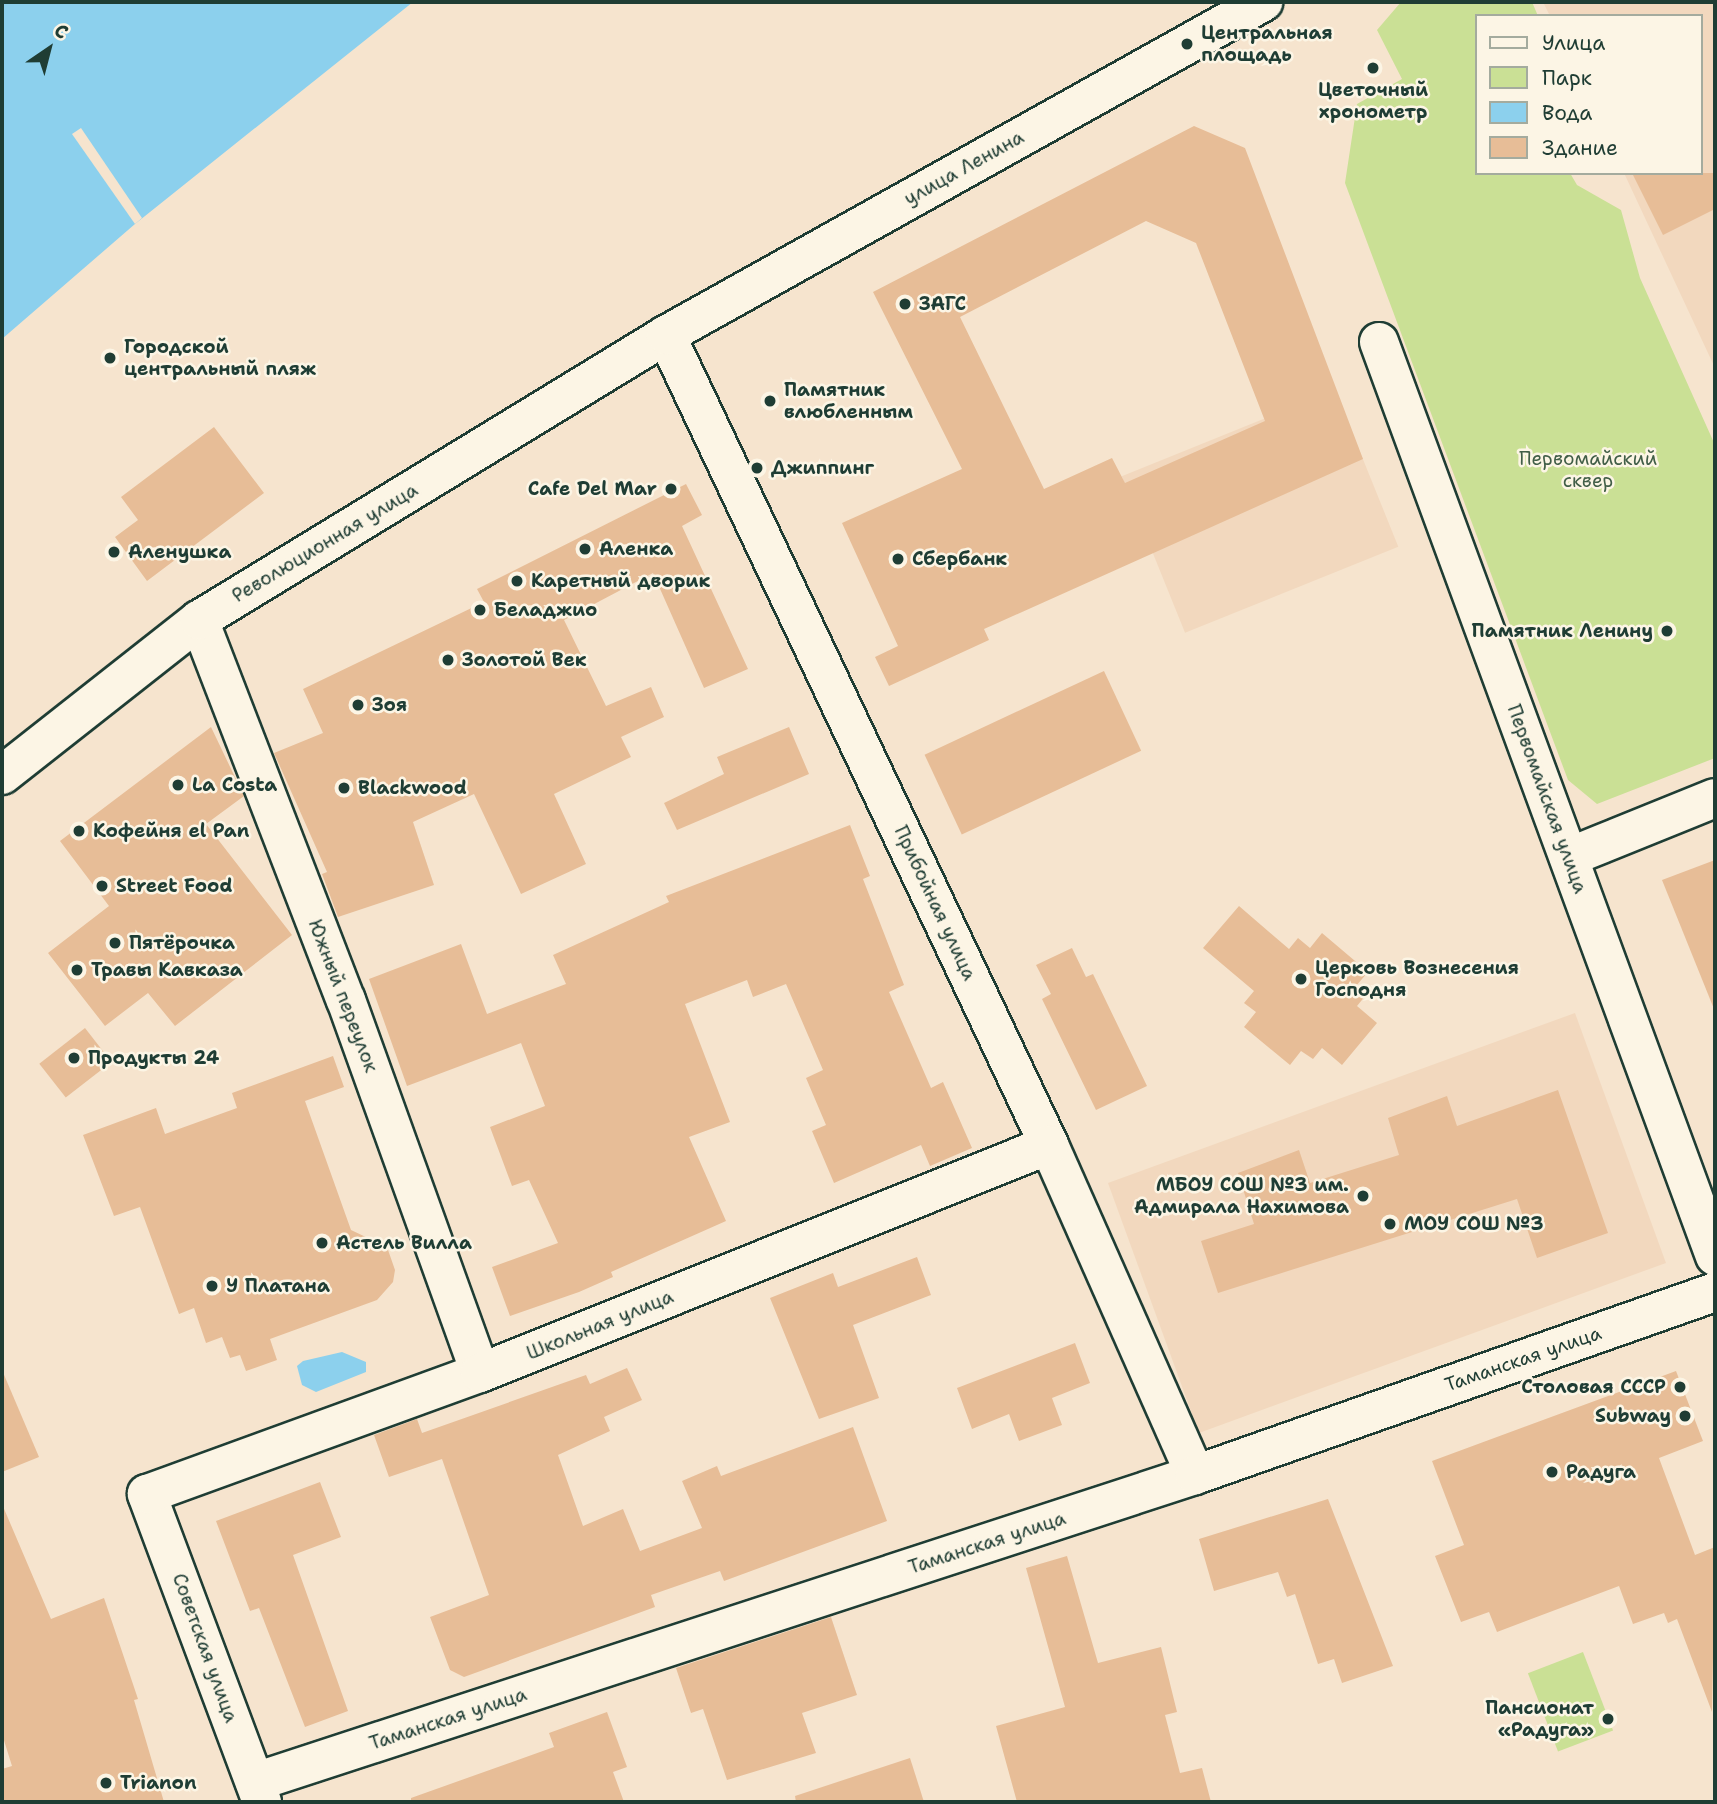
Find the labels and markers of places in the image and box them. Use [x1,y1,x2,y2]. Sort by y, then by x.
place label: Центральная площадь [1201,22,1333,66]
marker: Центральная площадь [1179,36,1195,52]
marker: Цветочный хронометр [1365,60,1381,76]
place label: Цветочный хронометр [1318,79,1428,123]
place label: ЗАГС [919,293,966,315]
marker: ЗАГС [897,296,913,312]
place label: Городской центральный пляж [124,336,316,380]
marker: Городской центральный пляж [102,350,118,366]
place label: Памятник влюбленным [784,379,913,423]
marker: Памятник влюбленным [762,393,778,409]
place label: Джиппинг [771,457,874,479]
marker: Джиппинг [749,460,765,476]
place label: Cafe Del Mar [528,478,657,500]
marker: Cafe Del Mar [663,481,679,497]
place label: Аленка [599,538,673,560]
place label: Аленушка [128,541,231,563]
marker: Аленка [577,541,593,557]
marker: Аленушка [106,544,122,560]
place label: Сбербанк [912,548,1007,570]
marker: Сбербанк [890,551,906,567]
place label: Каретный дворик [531,570,710,592]
marker: Каретный дворик [509,573,525,589]
place label: Беладжио [494,599,597,621]
marker: Беладжио [472,602,488,618]
place label: Памятник Ленину [1472,620,1653,642]
marker: Памятник Ленину [1659,623,1675,639]
place label: Золотой Век [462,649,587,671]
marker: Золотой Век [440,652,456,668]
place label: Зоя [372,694,407,716]
marker: Зоя [350,697,366,713]
place label: La Costa [192,774,277,796]
marker: La Costa [170,777,186,793]
place label: Blackwood [358,777,467,799]
marker: Blackwood [336,780,352,796]
place label: Кофейня el Pan [93,820,249,842]
marker: Кофейня el Pan [71,823,87,839]
place label: Street Food [116,875,233,897]
marker: Street Food [94,878,110,894]
place label: Пятёрочка [129,932,235,954]
marker: Пятёрочка [107,935,123,951]
place label: Церковь Вознесения Господня [1315,957,1519,1001]
place label: Травы Кавказа [91,959,243,981]
marker: Травы Кавказа [69,962,85,978]
marker: Церковь Вознесения Господня [1293,971,1309,987]
place label: Продукты 24 [88,1047,219,1069]
marker: Продукты 24 [66,1050,82,1066]
place label: МБОУ СОШ №3 им. Адмирала Нахимова [1134,1174,1349,1218]
marker: МБОУ СОШ №3 им. Адмирала Нахимова [1355,1188,1371,1204]
place label: МОУ СОШ №3 [1404,1213,1544,1235]
marker: МОУ СОШ №3 [1382,1216,1398,1232]
place label: Астель Вилла [336,1232,472,1254]
marker: Астель Вилла [314,1235,330,1251]
place label: У Платана [226,1275,330,1297]
marker: У Платана [204,1278,220,1294]
place label: Столовая СССР [1521,1376,1666,1398]
marker: Столовая СССР [1672,1379,1688,1395]
place label: Subway [1595,1405,1671,1427]
marker: Subway [1677,1408,1693,1424]
place label: Радуга [1566,1461,1636,1483]
marker: Радуга [1544,1464,1560,1480]
place label: Пансионат «Радуга» [1485,1697,1594,1741]
marker: Пансионат «Радуга» [1600,1711,1616,1727]
place label: Trianon [120,1772,197,1794]
marker: Trianon [98,1775,114,1791]

